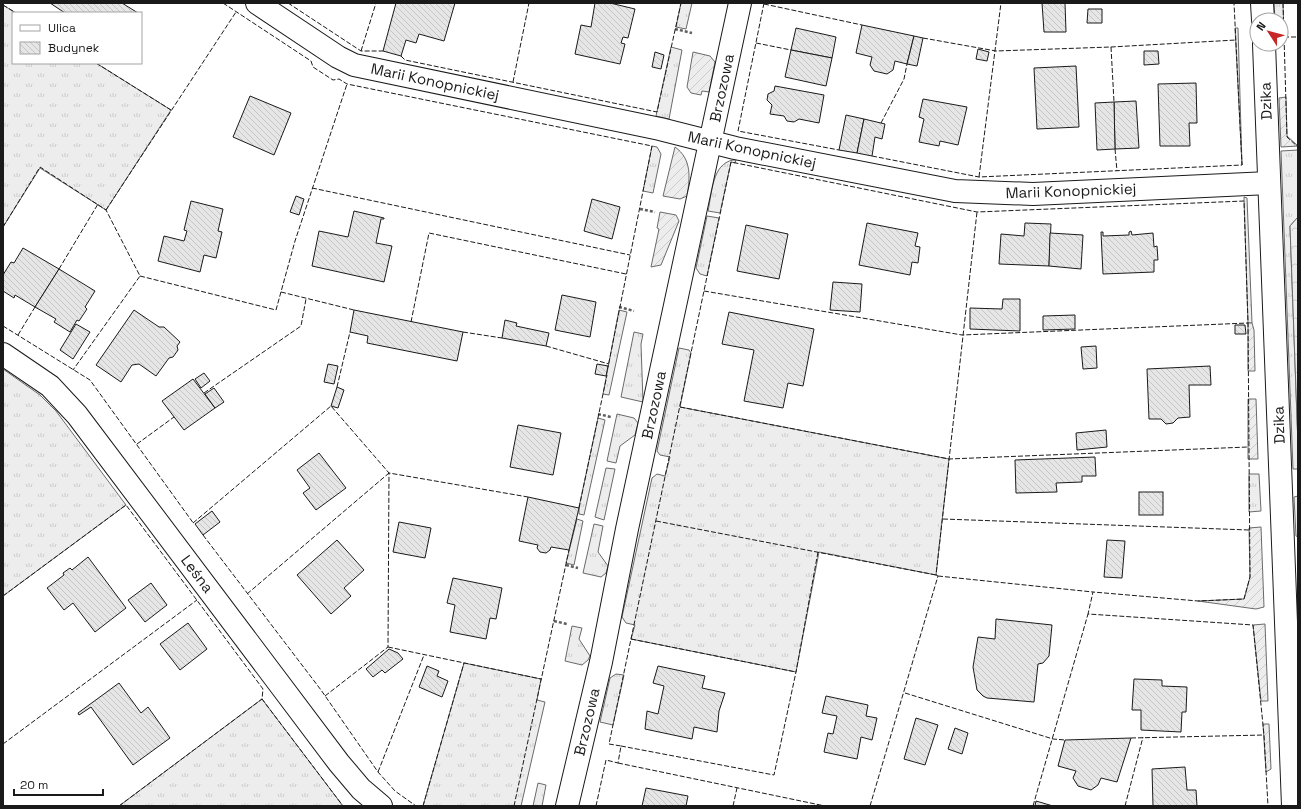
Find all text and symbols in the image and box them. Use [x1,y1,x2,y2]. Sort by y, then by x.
legend [12,12,142,64]
north arrow [1249,12,1289,52]
text: N [1253,19,1269,33]
text: Ulica [48,20,76,36]
text: Budynek [48,40,100,56]
street label: Brzozowa [705,52,738,124]
street label: Marii Konopnickiej [369,59,501,104]
street label: Dzika [1255,81,1276,120]
street label: Marii Konopnickiej [686,127,818,172]
street label: Marii Konopnickiej [1005,179,1137,202]
street label: Brzozowa [637,369,670,441]
street label: Dzika [1268,405,1289,444]
street label: Leśna [177,551,218,597]
street label: Brzozowa [569,686,604,758]
scale bar [14,771,103,797]
text: 20 m [20,777,48,793]

